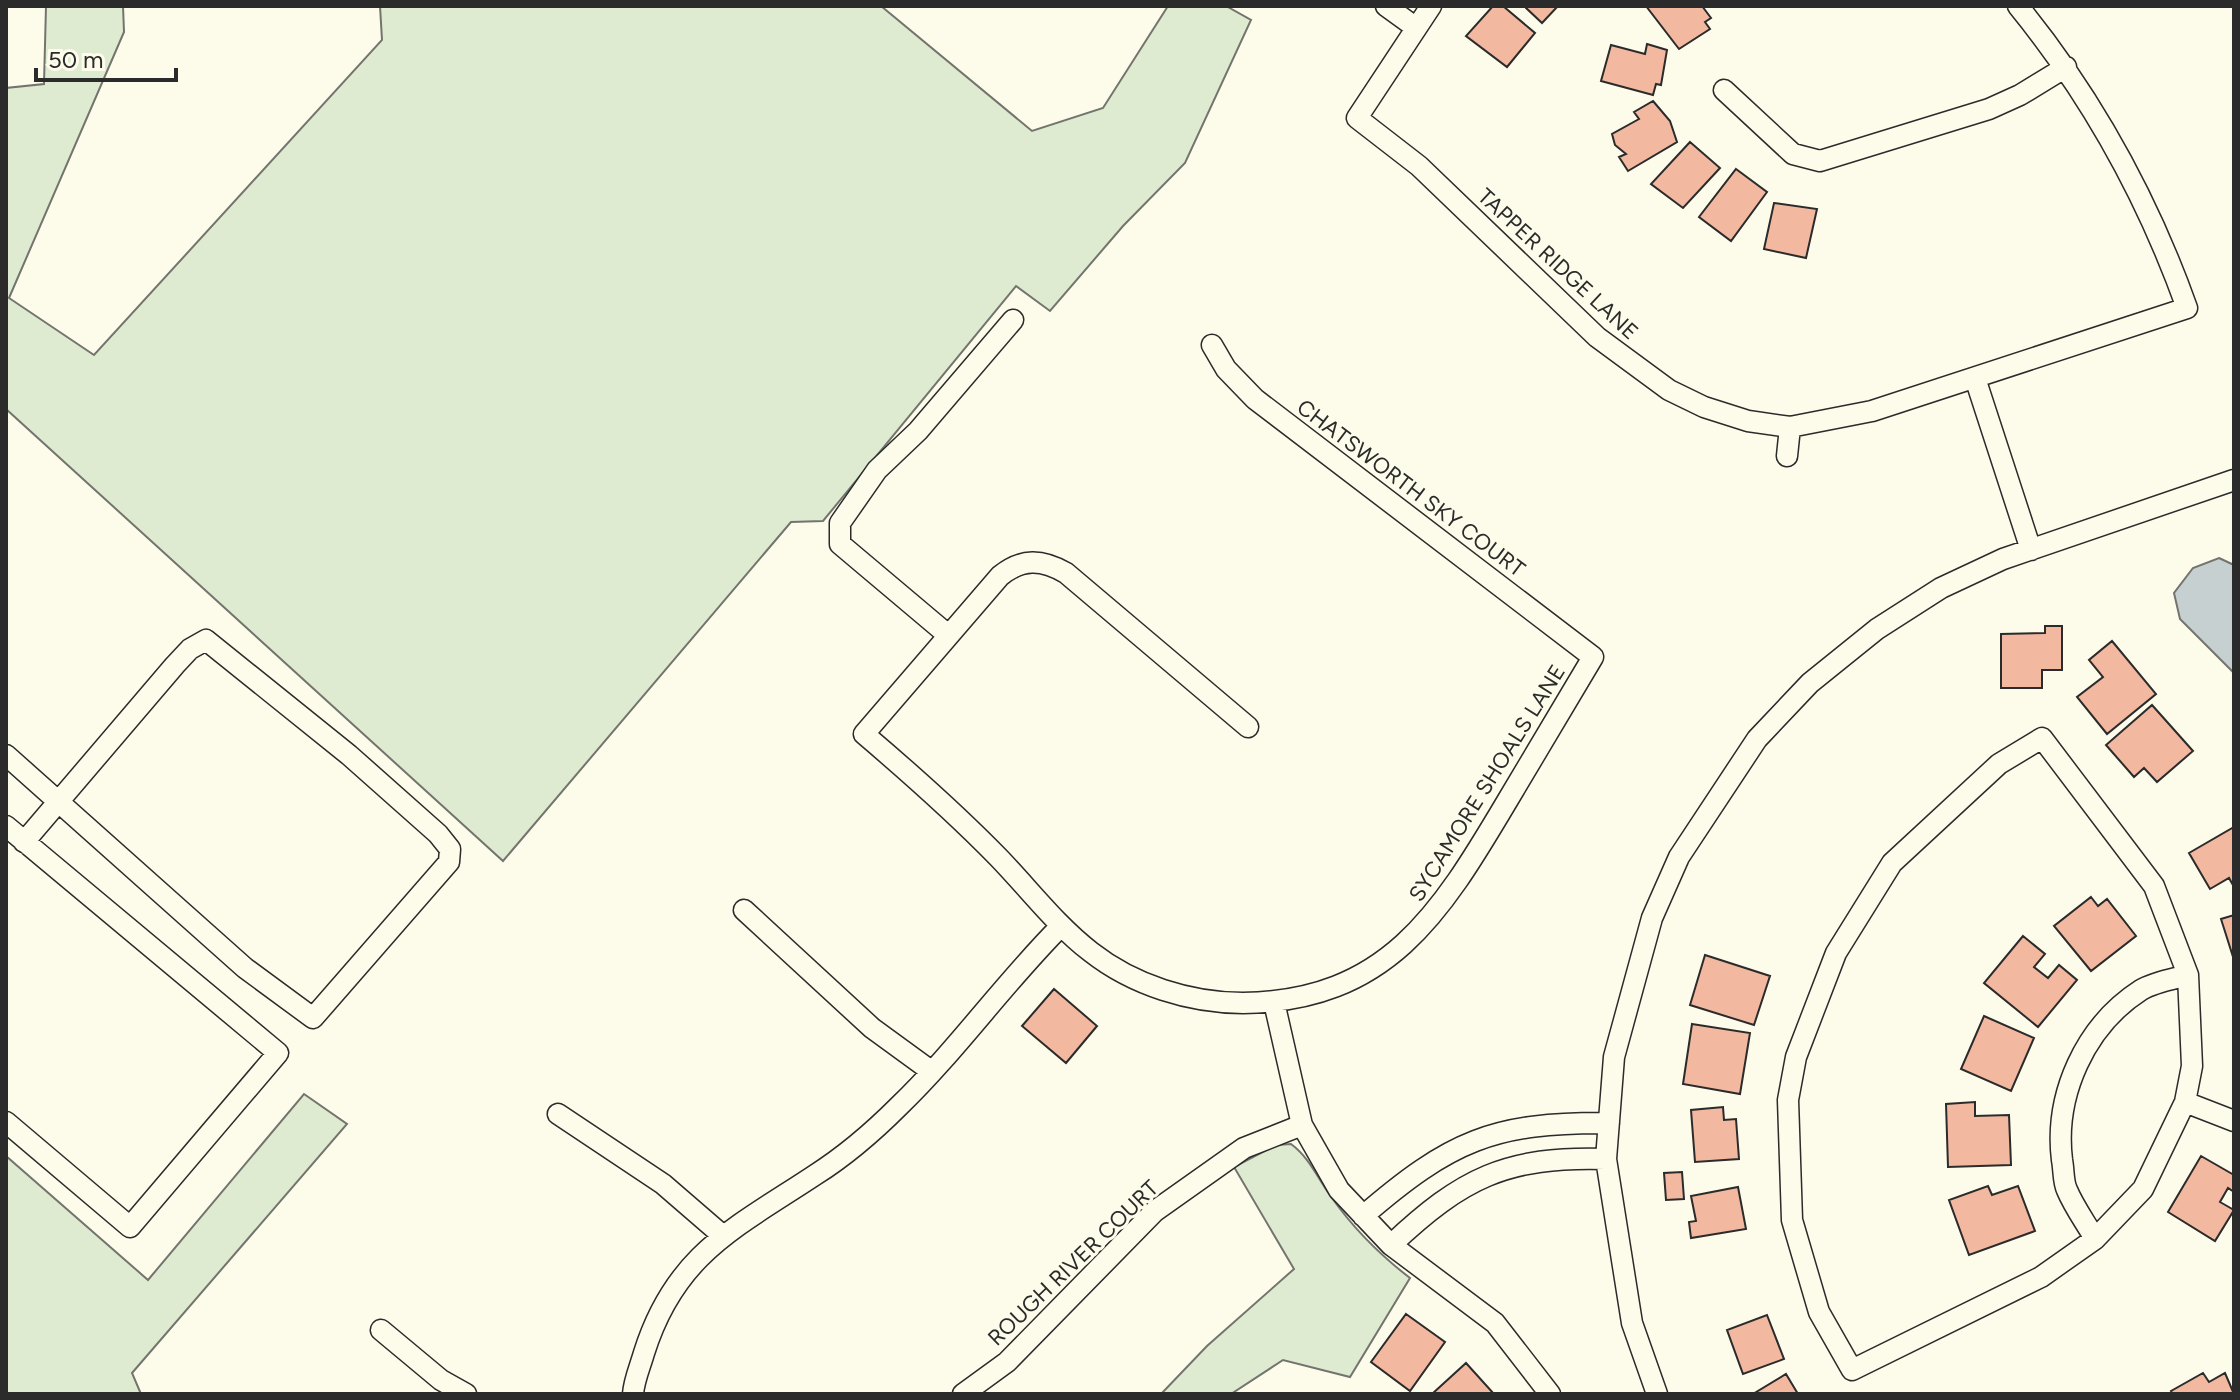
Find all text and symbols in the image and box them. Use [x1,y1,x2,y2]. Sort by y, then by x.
scale bar [36,32,176,82]
text: 50 m [48,45,104,74]
street label: TAPPER RIDGE LANE [1472,183,1644,345]
street label: CHATSWORTH SKY COURT [1292,393,1530,583]
street label: SYCAMORE SHOALS LANE [1403,660,1571,906]
street label: ROUGH RIVER COURT [982,1175,1164,1351]

